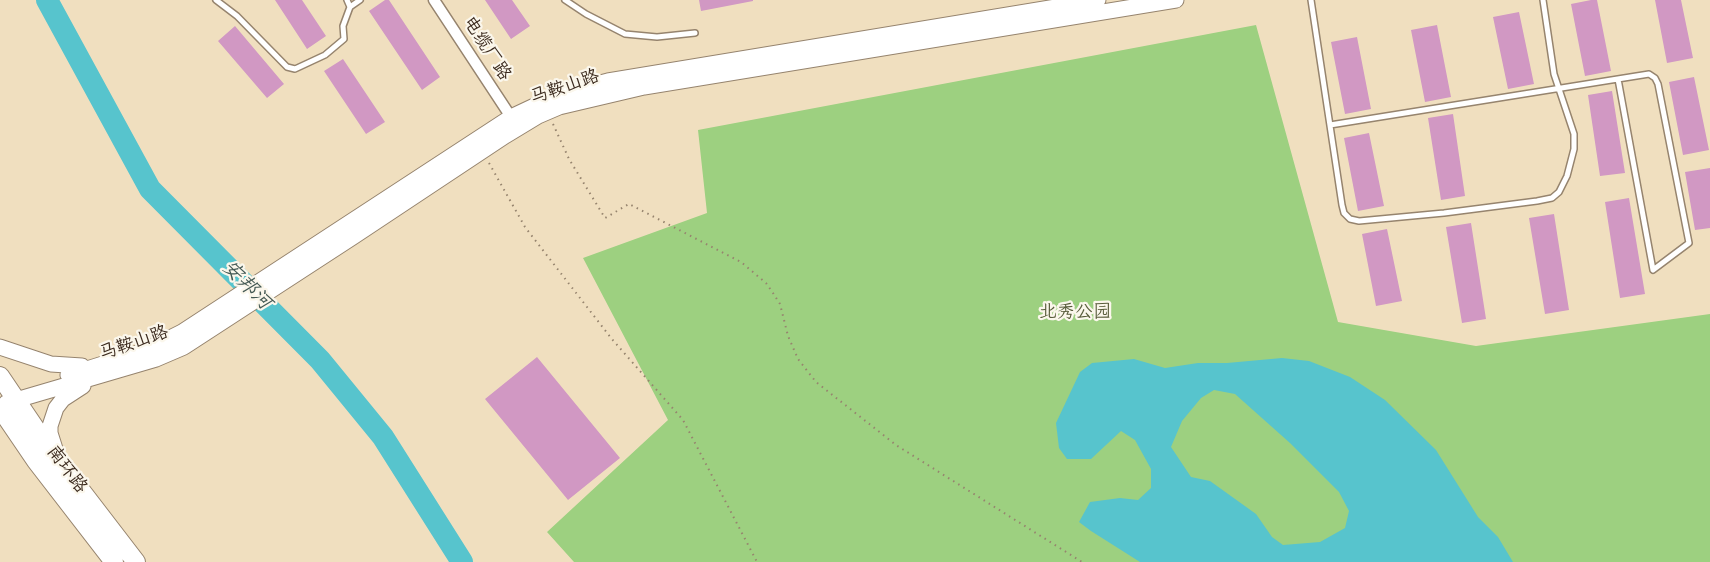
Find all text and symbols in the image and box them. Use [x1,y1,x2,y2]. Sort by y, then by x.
street label: 电缆厂路 [457,13,515,85]
street label: 马鞍山路 [527,66,603,110]
water label: 安邦河 [216,256,276,316]
park label: 北秀公园 [1039,302,1111,324]
street label: 马鞍山路 [96,322,172,366]
street label: 南环路 [41,442,91,498]

